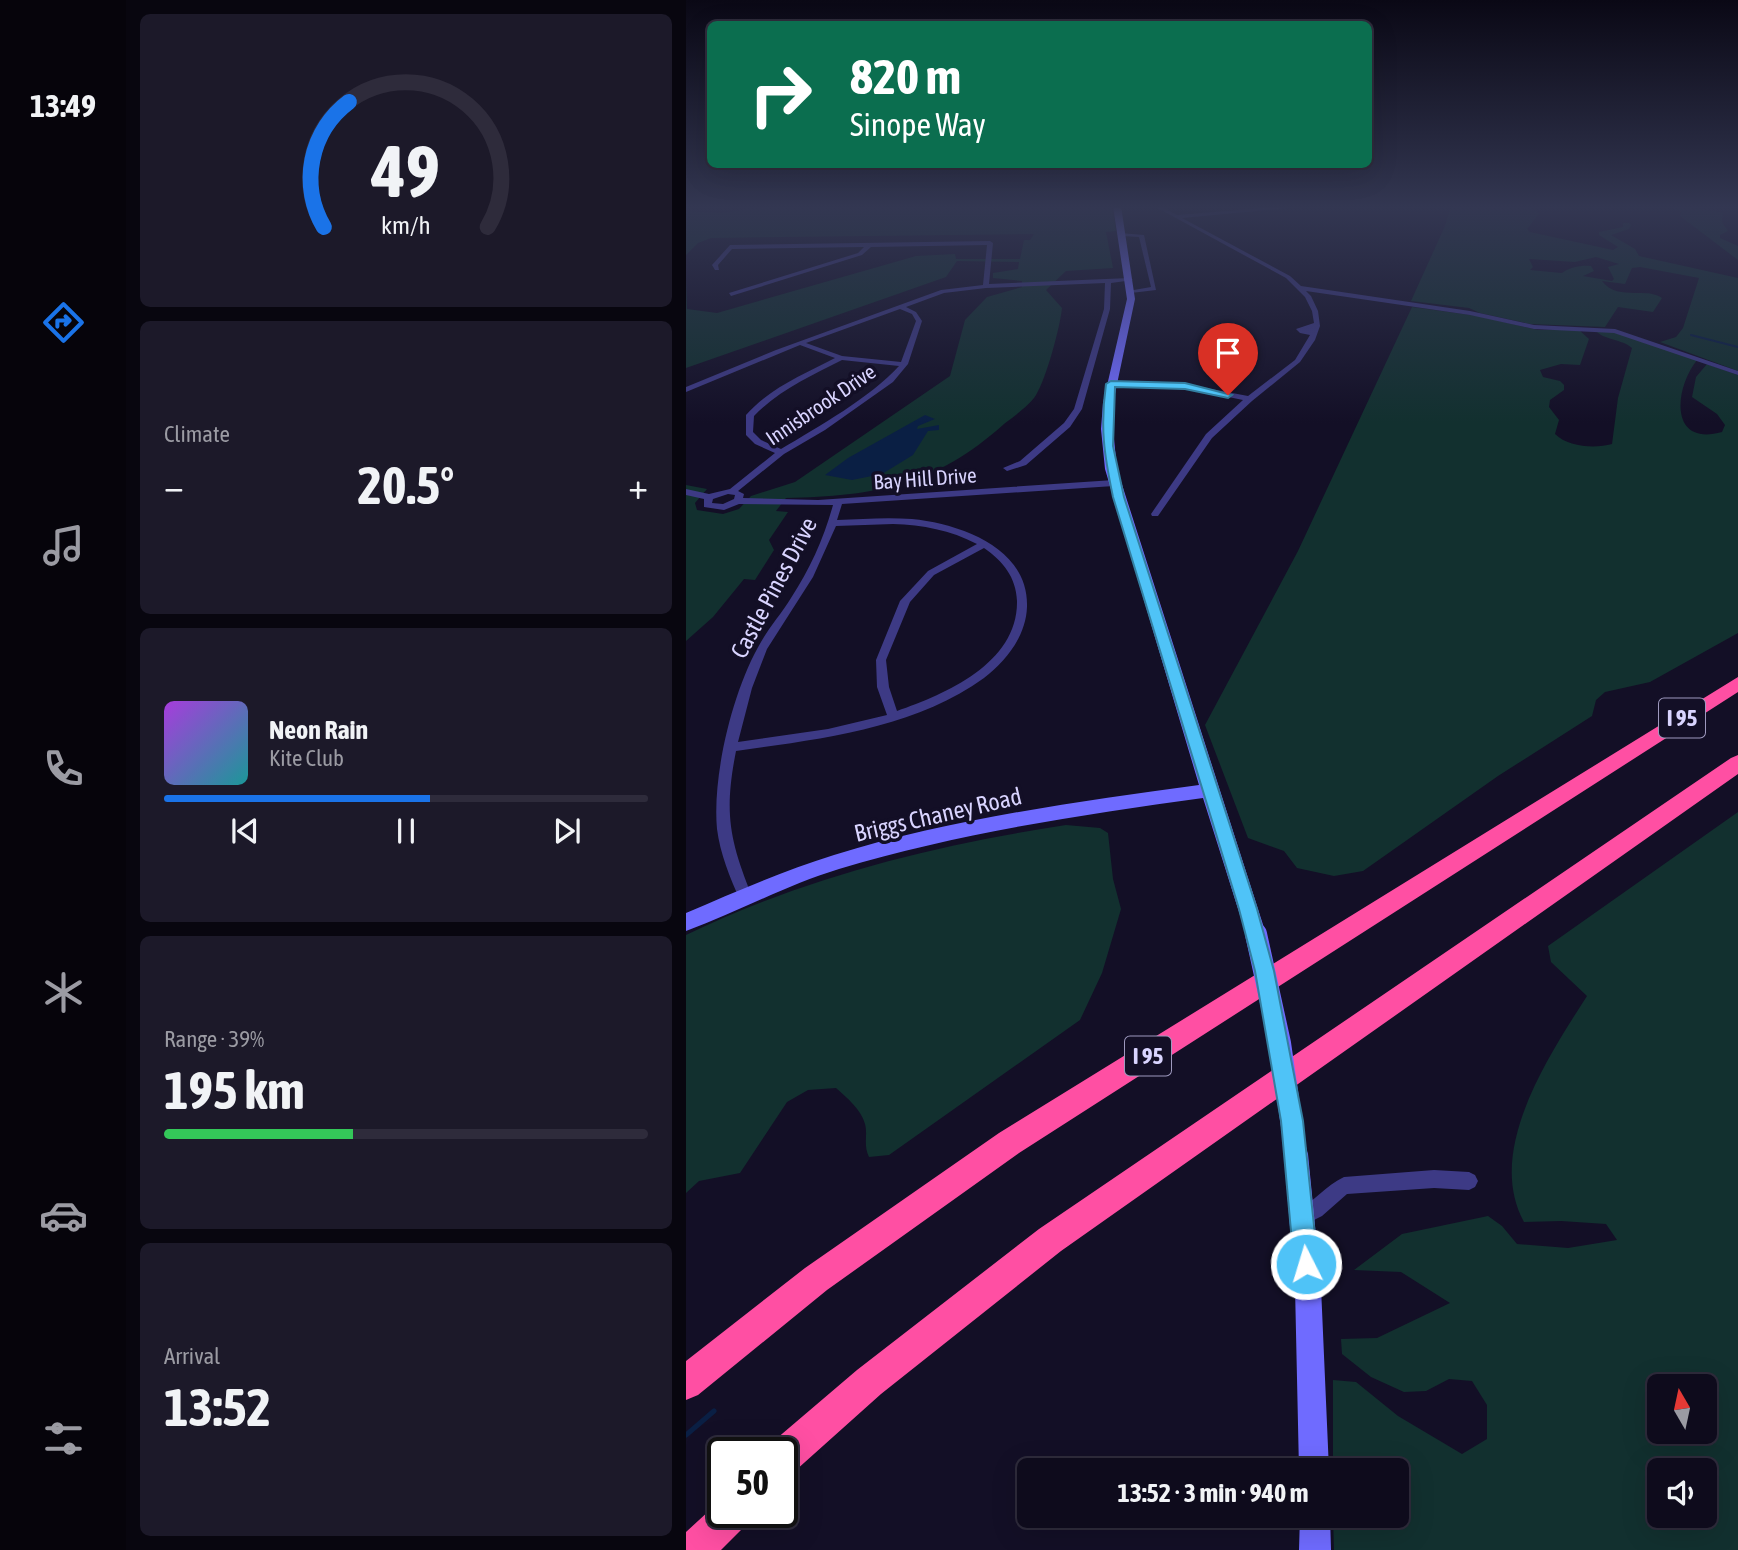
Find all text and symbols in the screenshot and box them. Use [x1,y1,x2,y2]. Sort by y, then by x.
text: 820 m [850,48,961,104]
icon: right [735,49,826,140]
text: 13:49 [30,87,96,124]
text: Sinope Way [850,106,986,143]
text: 49 [371,129,440,212]
text: km/h [381,210,431,238]
icon: directions [39,298,88,347]
pin [1198,323,1258,395]
icon: arrive [1209,334,1247,372]
street label: Innisbrook Drive [761,359,880,450]
text: Climate [164,421,230,447]
text: 20.5° [358,455,454,515]
street label: Bay Hill Drive [873,462,977,494]
text: − [164,464,184,507]
text: + [628,464,648,507]
street label: Castle Pines Drive [725,513,822,663]
icon: music [39,521,88,570]
road number: I 95 [1659,698,1705,738]
text: Neon Rain [269,715,368,745]
icon: phone [39,744,88,793]
text: Kite Club [269,745,344,771]
street label: Briggs Chaney Road [852,782,1024,847]
icon: previous [226,812,264,850]
icon: pause [387,812,425,850]
icon: next [548,812,586,850]
icon: climate [39,968,88,1017]
text: Range · 39% [164,1026,264,1052]
road number: I 95 [1125,1036,1171,1076]
text: 195 km [164,1060,305,1120]
icon: car [39,1191,88,1240]
position arrow [1269,1227,1343,1301]
text: Arrival [164,1343,220,1369]
north arrow [1647,1374,1717,1444]
map controls [1647,1374,1717,1528]
text: 13:52 [164,1377,271,1437]
icon: filters [39,1414,88,1463]
speed limit sign: 50 [707,1437,798,1528]
button: sound [1647,1458,1717,1528]
text: 13:52 · 3 min · 940 m [1118,1478,1308,1508]

